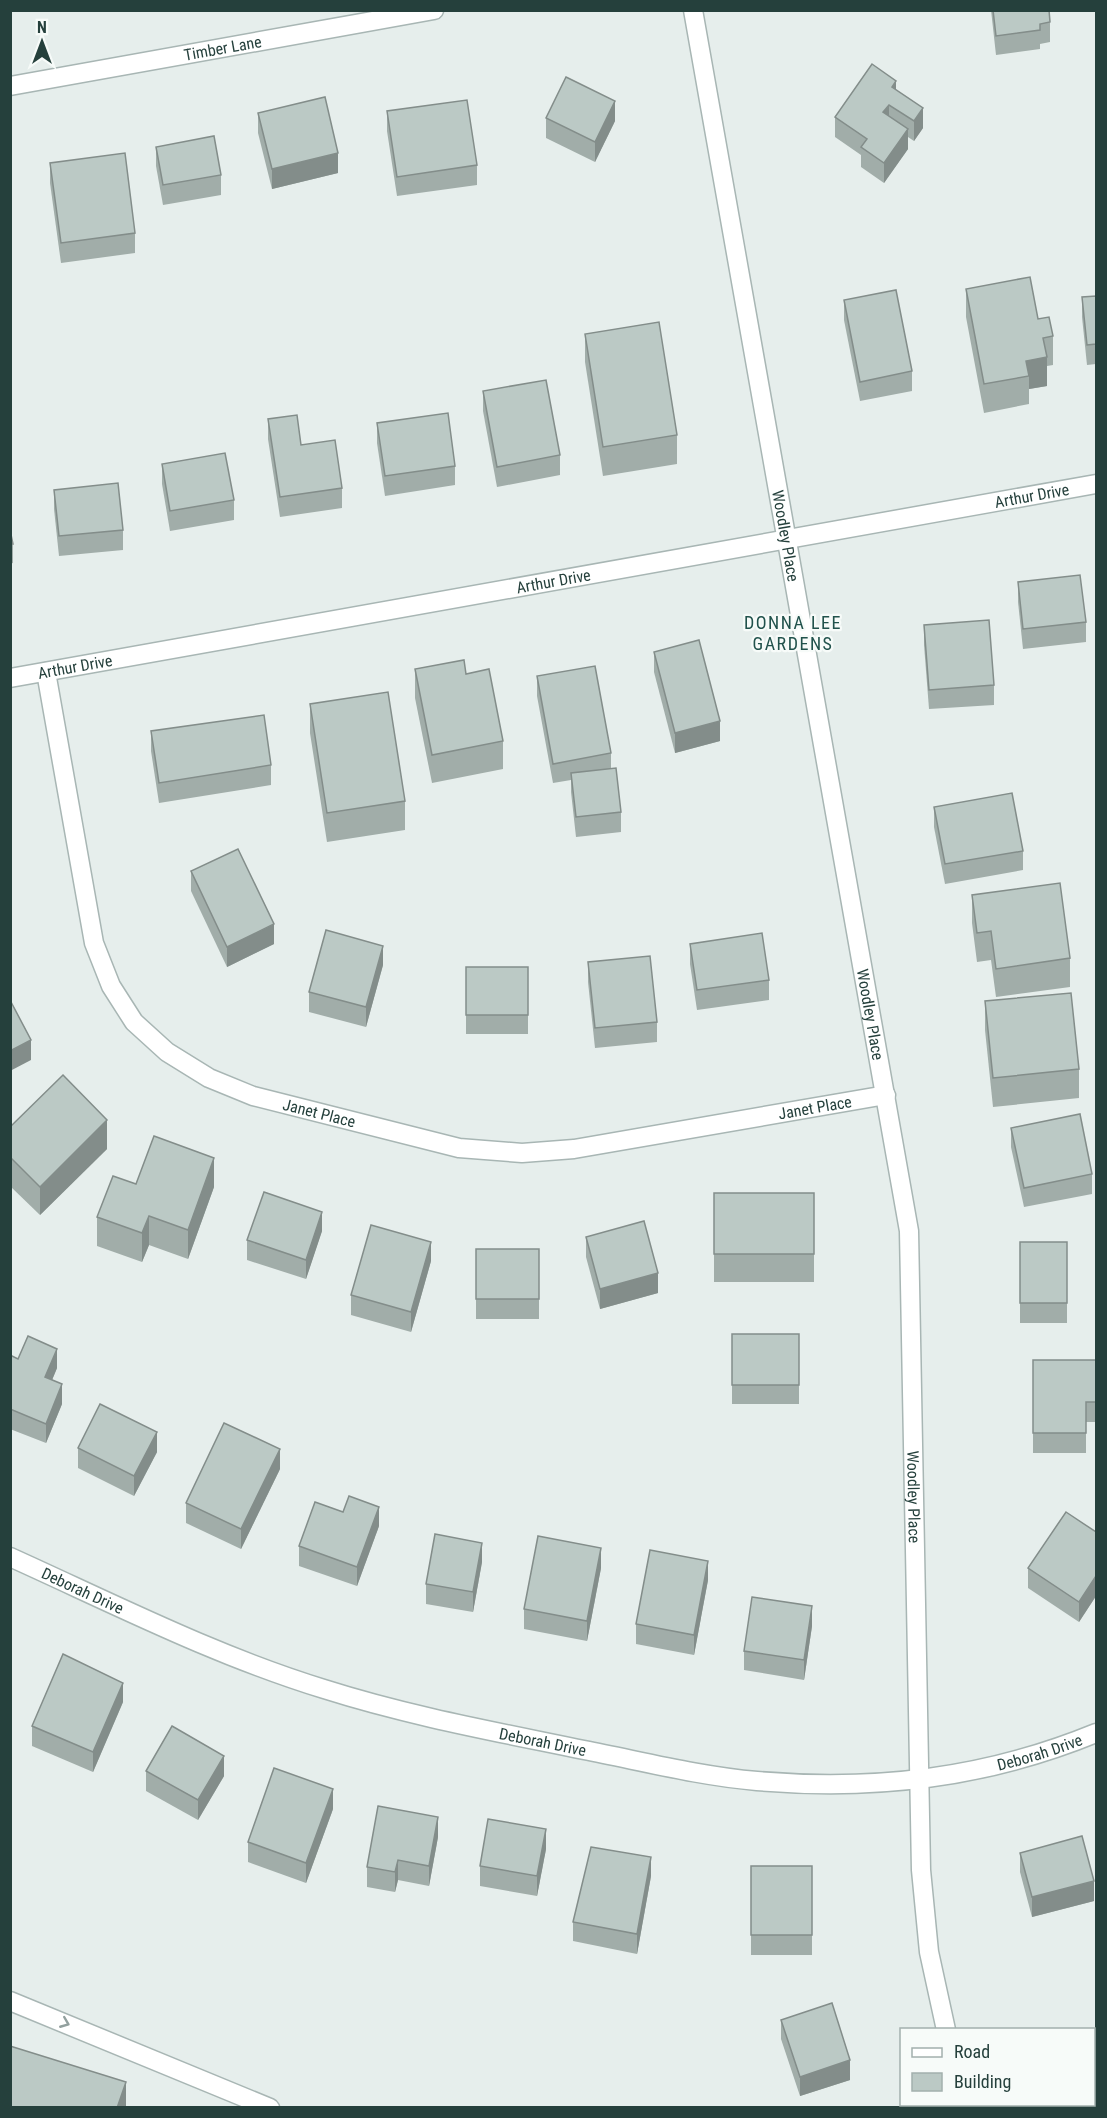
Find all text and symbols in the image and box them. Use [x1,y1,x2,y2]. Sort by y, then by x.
north arrow [12,12,72,72]
text: N [37,18,47,37]
street label: Timber Lane [182,32,263,64]
street label: Arthur Drive [993,480,1071,511]
street label: Woodley Place [769,489,803,583]
street label: Arthur Drive [515,565,592,597]
district label: DONNA LEE GARDENS [744,612,842,654]
street label: Arthur Drive [36,650,114,682]
street label: Woodley Place [853,967,888,1062]
street label: Janet Place [777,1092,853,1123]
street label: Janet Place [281,1094,357,1131]
street label: Woodley Place [904,1451,924,1543]
street label: Deborah Drive [39,1563,127,1618]
street label: Deborah Drive [498,1723,588,1760]
street label: Deborah Drive [995,1730,1085,1774]
one-way arrow [58,2016,69,2028]
legend [900,2028,1095,2106]
text: Road [954,2041,990,2062]
text: Building [954,2071,1011,2092]

